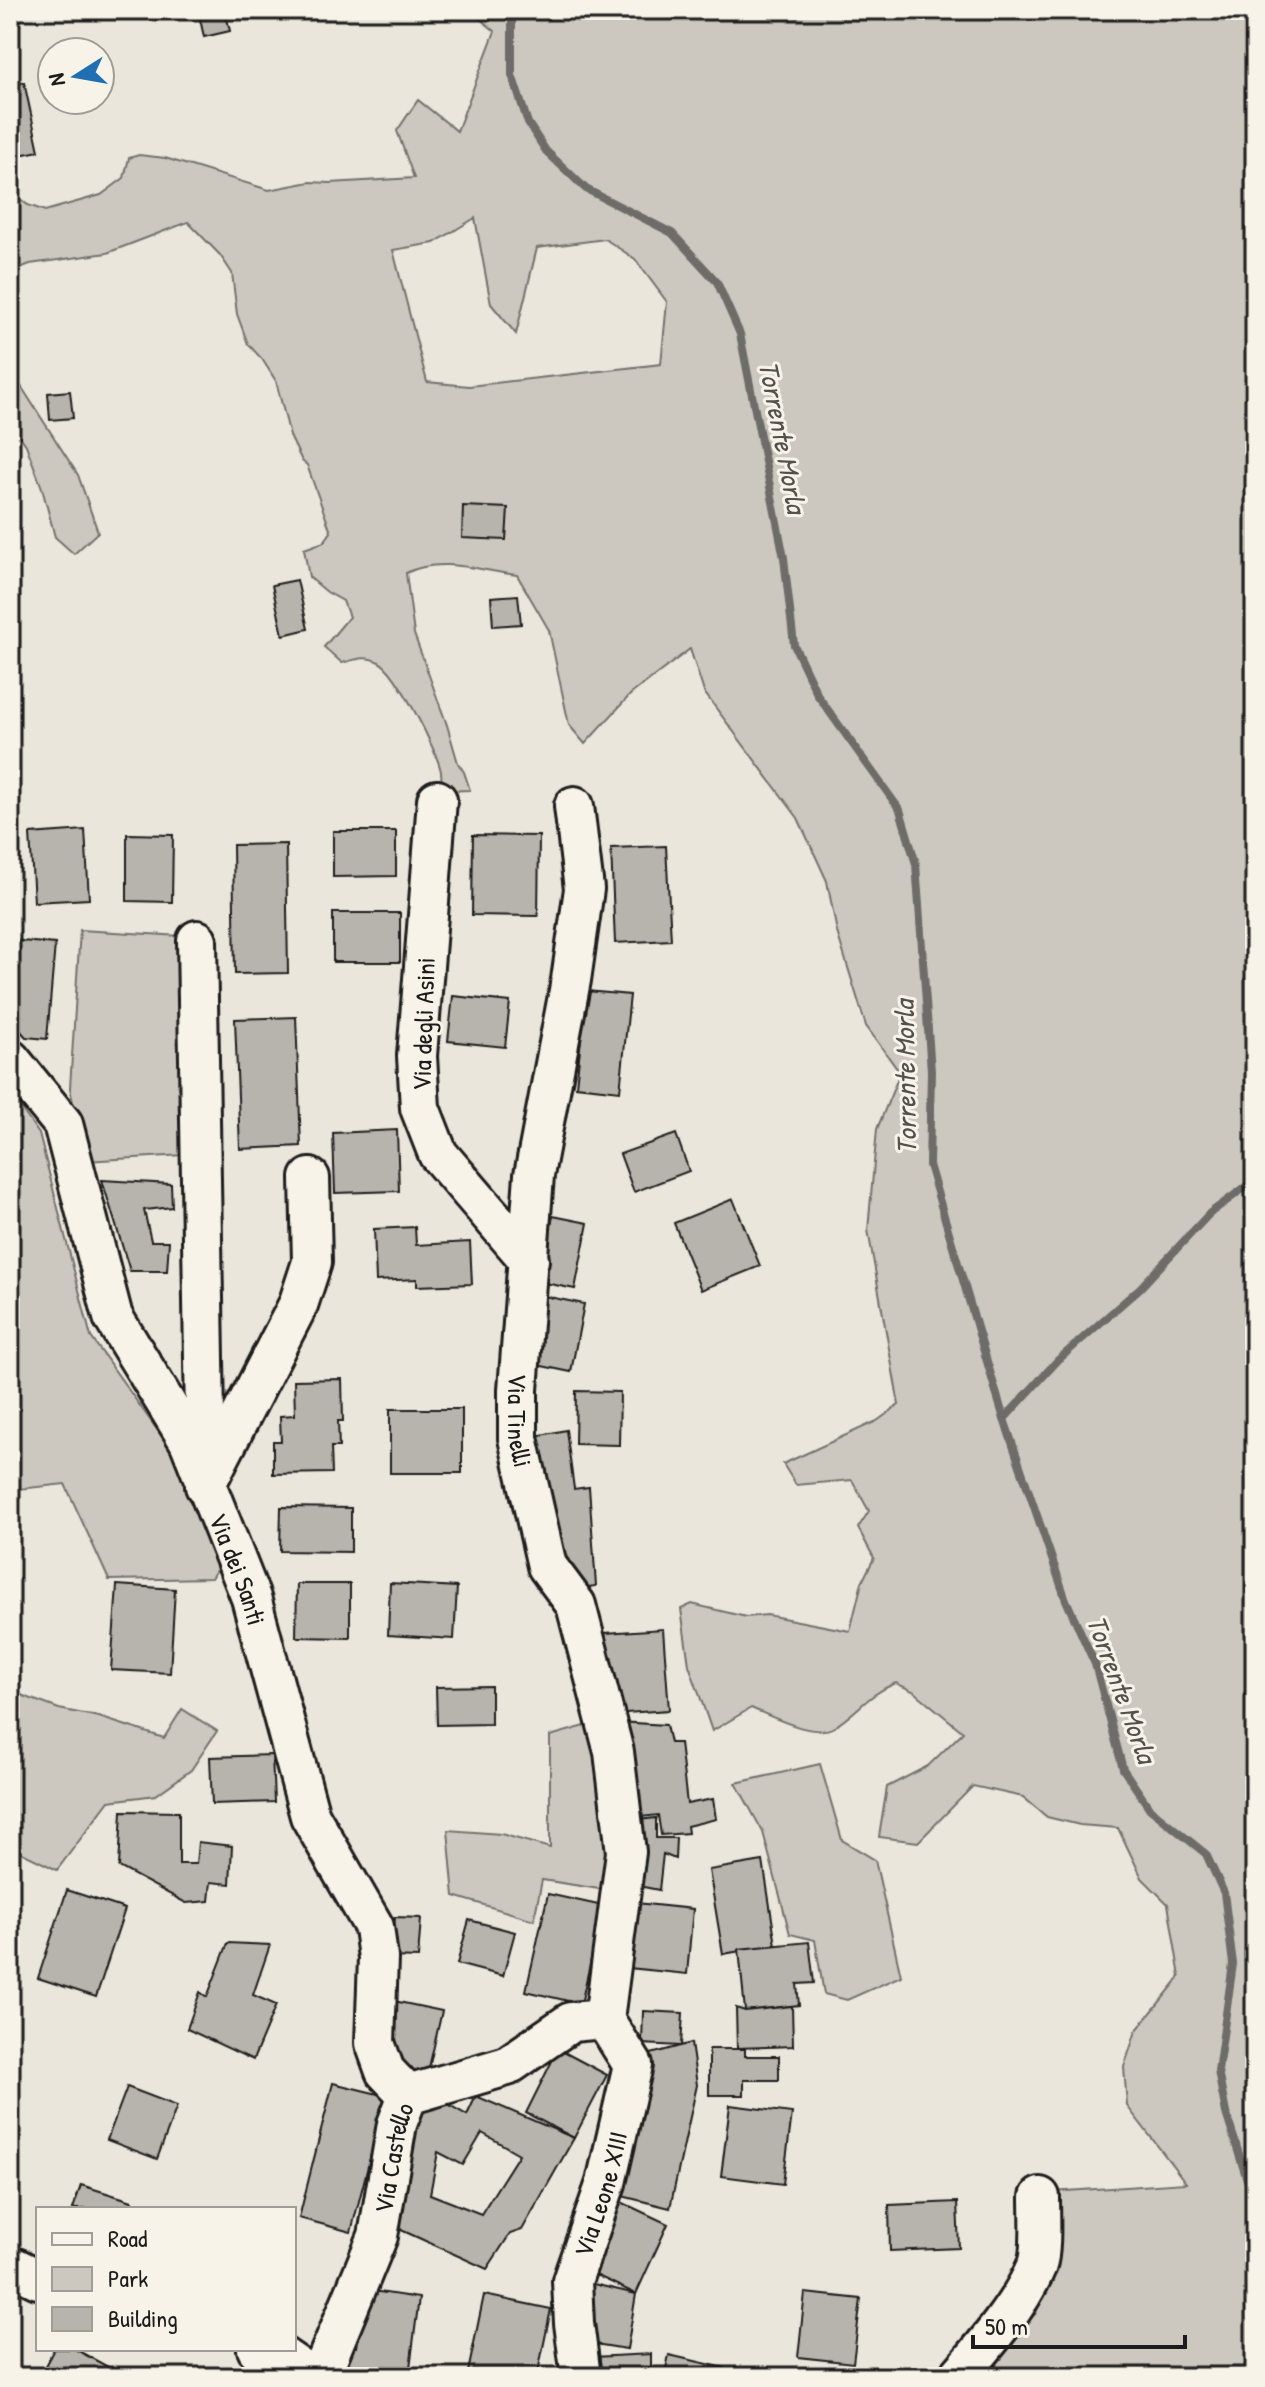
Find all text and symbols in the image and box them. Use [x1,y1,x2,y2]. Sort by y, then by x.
north arrow [36,36,116,116]
text: N [40,71,72,88]
water label: Torrente Morla [750,358,817,519]
street label: Via degli Asini [403,957,443,1091]
water label: Torrente Morla [885,997,925,1154]
street label: Via Tinelli [501,1372,542,1470]
street label: Via dei Santi [202,1508,275,1629]
water label: Torrente Morla [1078,1610,1167,1771]
street label: Via Castello [365,2097,421,2216]
street label: Via Leone XIII [564,2128,635,2261]
legend [36,2207,296,2351]
text: Road [108,2222,147,2254]
text: Park [108,2262,148,2294]
scale bar [973,2299,1185,2349]
text: Building [108,2302,178,2334]
text: 50 m [985,2310,1028,2342]

